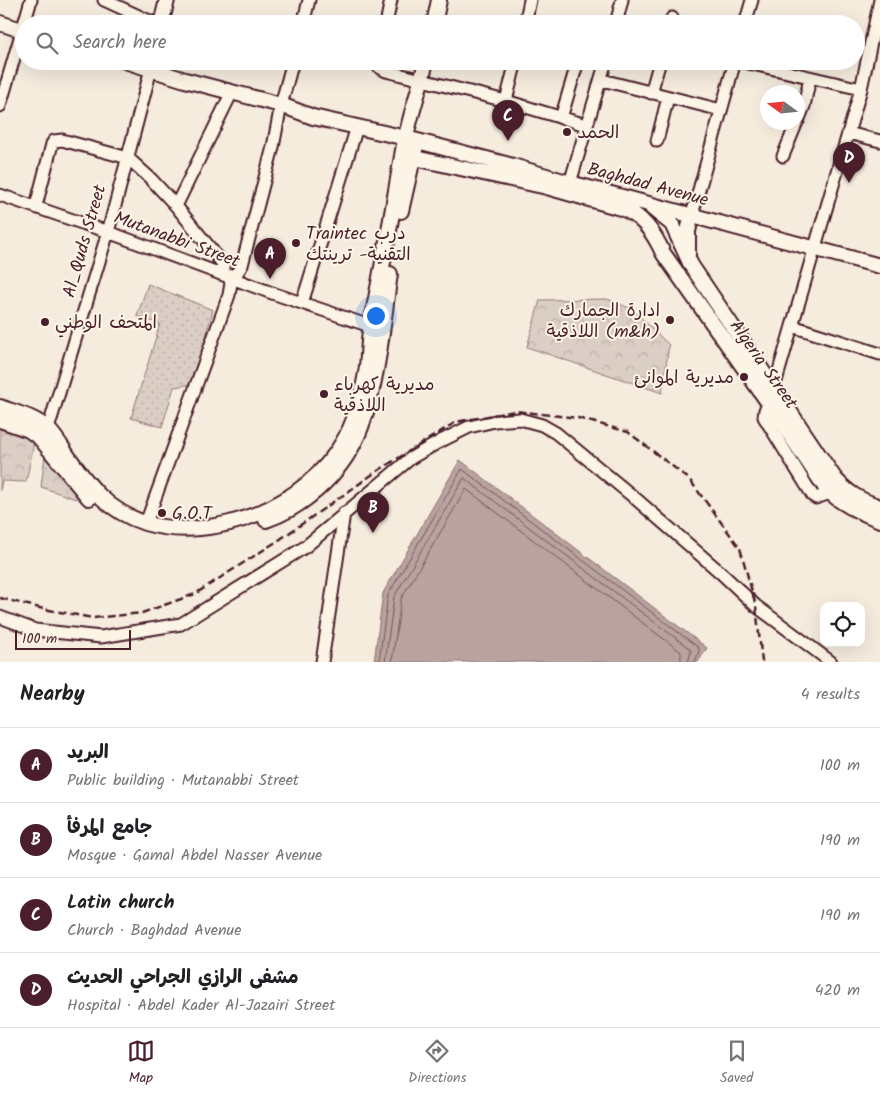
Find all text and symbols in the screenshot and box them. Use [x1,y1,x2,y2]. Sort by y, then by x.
search box [15,15,865,70]
text: Search here [73,28,167,58]
icon: search [33,29,61,57]
north arrow [760,85,805,130]
pin: C [492,100,524,141]
place label: الحمد [577,119,619,148]
marker: الحمد [561,126,573,138]
pin: D [833,142,865,183]
street label: Baghdad Avenue [584,155,712,216]
street label: Al_Quds Street [56,181,116,301]
street label: Mutanabbi Street [109,204,245,277]
place label: Traintec درب التقنية- ترينتك [306,220,411,270]
marker: Traintec درب التقنية- ترينتك [290,237,302,249]
pin: A [254,238,286,279]
place label: ادارة الجمارك اللاذقية (m&h) [547,297,660,347]
your location [363,303,389,329]
place label: المتحف الوطني [55,309,157,338]
marker: ادارة الجمارك اللاذقية (m&h) [664,314,676,326]
street label: Algeria Street [721,314,805,416]
marker: المتحف الوطني [39,316,51,328]
place label: مديرية الموانئ [634,364,734,393]
place label: مديرية كهرباء اللاذقية [334,371,434,421]
marker: مديرية الموانئ [738,371,750,383]
marker: مديرية كهرباء اللاذقية [318,388,330,400]
pin: B [357,492,389,533]
place label: G.O.T [172,500,214,529]
marker: G.O.T [156,507,168,519]
map controls [820,602,865,647]
button: locate [820,602,865,647]
scale bar [15,627,131,650]
text: 100 m [22,628,57,650]
text: Nearby [20,678,85,711]
text: 4 results [801,682,860,707]
text: البريد [67,738,109,768]
text: A [31,753,41,778]
text: 100 m [820,753,860,778]
text: Public building · Mutanabbi Street [67,768,299,793]
text: جامع المرفأ [67,813,152,843]
text: B [31,828,41,853]
text: 190 m [820,828,860,853]
text: Mosque · Gamal Abdel Nasser Avenue [67,843,322,868]
text: Latin church [67,888,175,918]
text: C [31,903,41,928]
text: 190 m [820,903,860,928]
text: Church · Baghdad Avenue [67,918,241,943]
text: مشفى الرازي الجراحي الحديث [67,963,299,993]
text: D [31,978,41,1003]
text: 420 m [815,978,860,1003]
text: Hospital · Abdel Kader Al-Jazairi Street [67,993,335,1018]
tab: Map [127,1037,155,1089]
tab: Directions [408,1037,466,1089]
tab: Saved [720,1037,753,1089]

